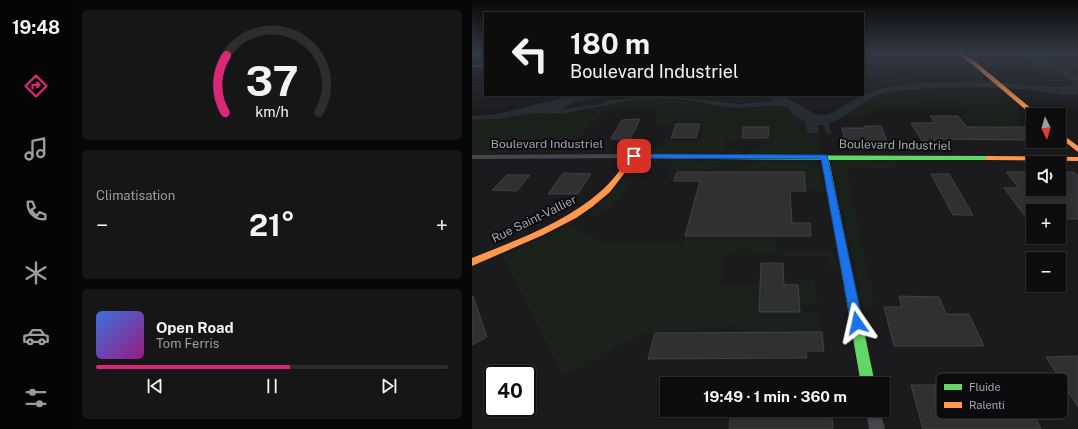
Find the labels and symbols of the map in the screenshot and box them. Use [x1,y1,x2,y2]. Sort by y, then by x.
north arrow [1026,108,1066,148]
street label: Boulevard Industriel [491,137,603,151]
street label: Boulevard Industriel [839,137,952,153]
pin [617,139,651,173]
street label: Rue Saint-Vallier [489,192,579,246]
position arrow [836,302,878,344]
speed limit sign: 40 [484,365,536,417]
legend [936,373,1068,419]
text: Fluide [969,381,1001,393]
text: Ralenti [969,399,1005,411]

